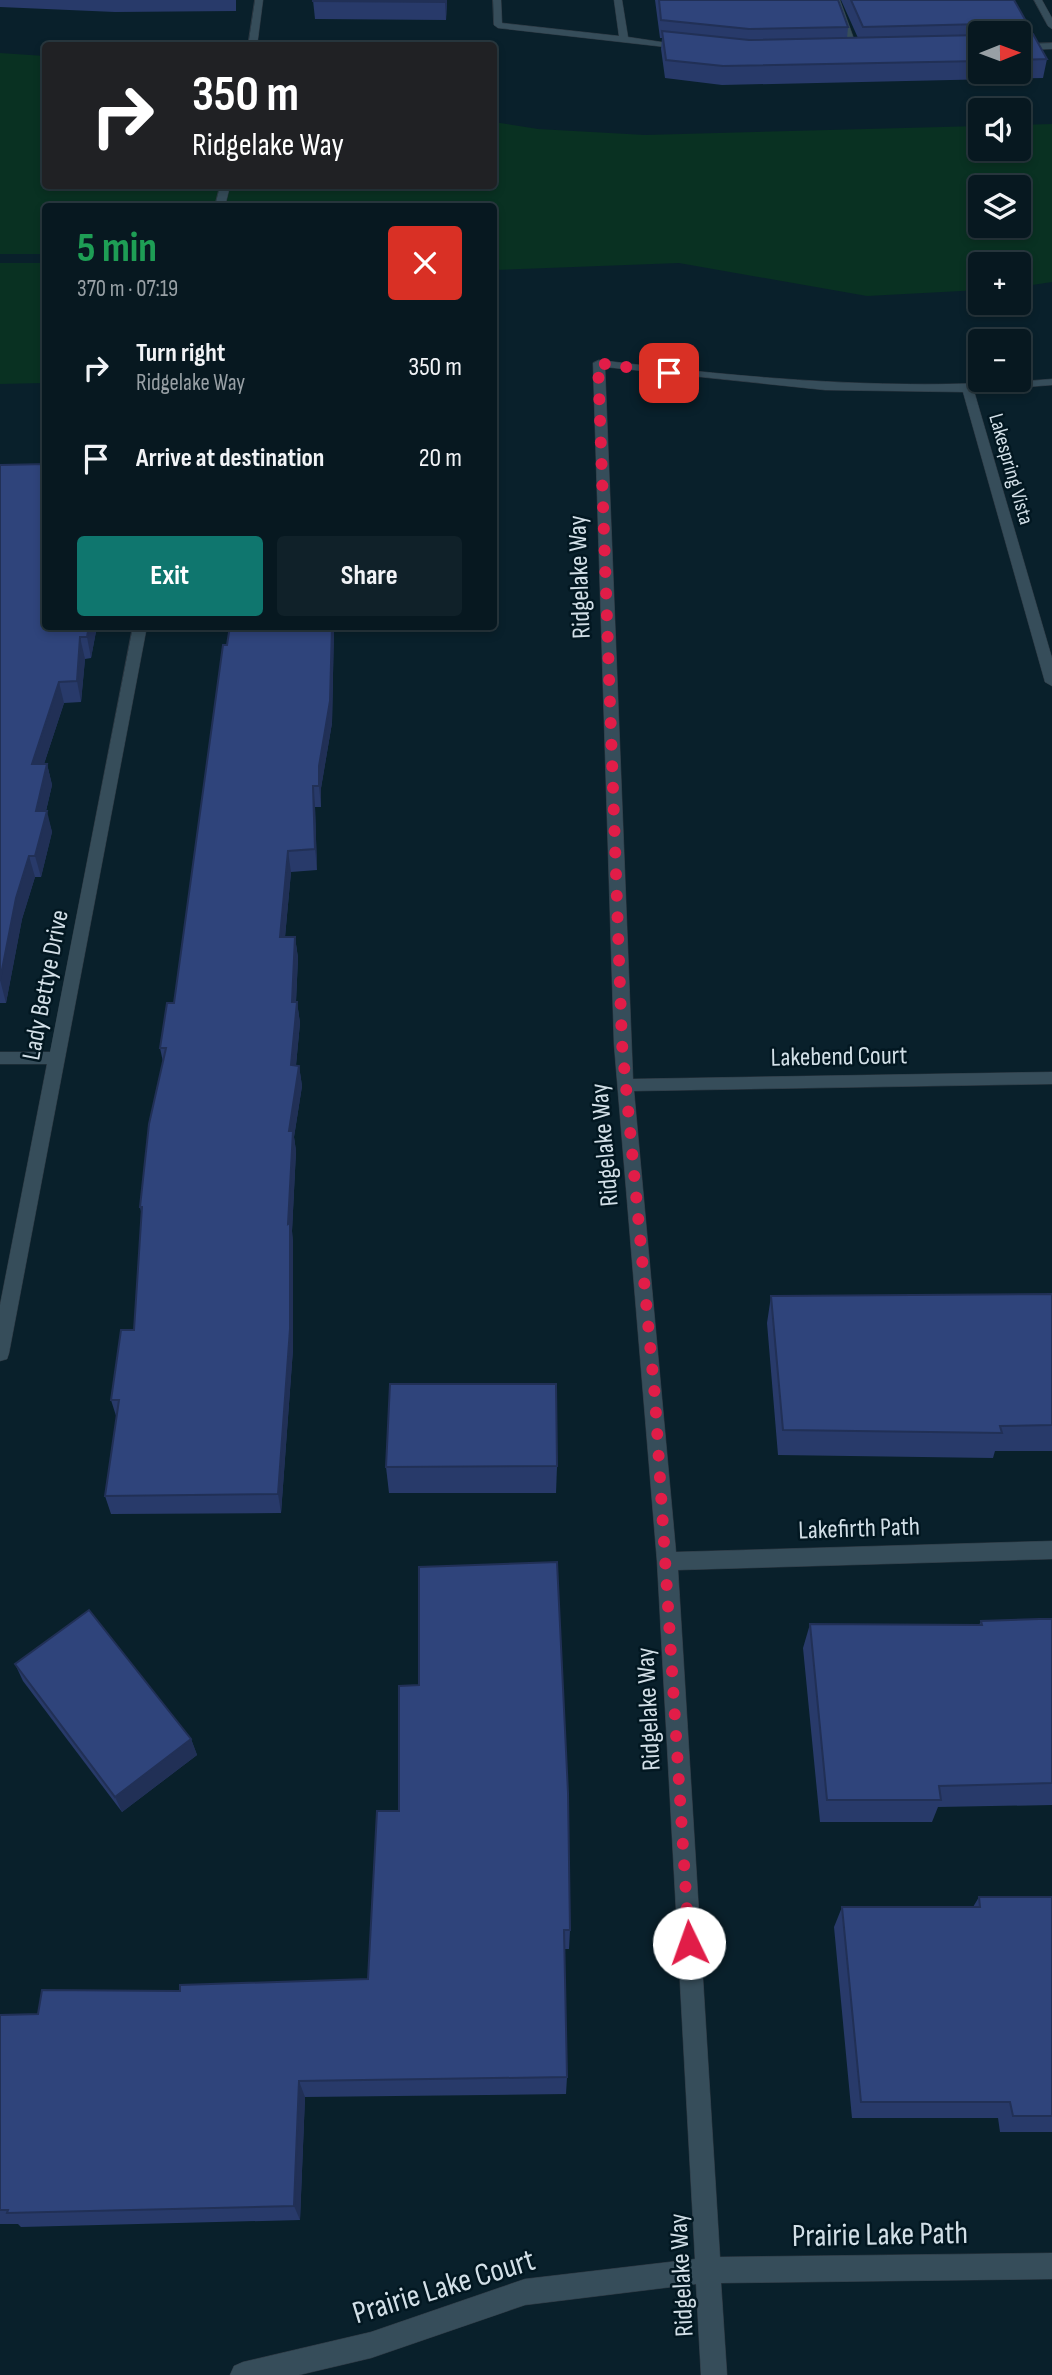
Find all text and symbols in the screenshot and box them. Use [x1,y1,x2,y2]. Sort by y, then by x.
north arrow [968,21,1031,84]
map controls [968,21,1031,392]
text: 350 m [192,66,299,125]
icon: right [77,70,168,161]
button: sound [968,98,1031,161]
text: Ridgelake Way [192,126,344,165]
button: layers [968,175,1031,238]
text: 5 min [77,223,157,274]
button: close [388,226,462,300]
button: + [968,252,1031,315]
text: 370 m · 07:19 [77,275,178,303]
button: − [968,329,1031,392]
text: Turn right [136,338,225,369]
pin [639,343,699,403]
icon: right [77,349,115,387]
text: 350 m [408,352,462,383]
icon: arrive [650,354,688,392]
text: Ridgelake Way [136,369,245,397]
street label: Lakespring Vista [983,411,1039,527]
icon: arrive [77,440,115,478]
text: Arrive at destination [136,443,324,474]
text: 20 m [419,443,462,474]
street label: Ridgelake Way [562,515,598,639]
button: Exit [77,536,263,616]
button: Share [277,536,462,616]
street label: Lady Bettye Drive [16,907,76,1063]
street label: Lakebend Court [770,1040,908,1074]
street label: Ridgelake Way [584,1082,626,1208]
street label: Lakefirth Path [798,1511,920,1547]
street label: Ridgelake Way [630,1647,668,1771]
position arrow [652,1906,726,1980]
street label: Ridgelake Way [663,2213,701,2337]
street label: Prairie Lake Path [792,2214,968,2256]
street label: Prairie Lake Court [348,2241,540,2333]

